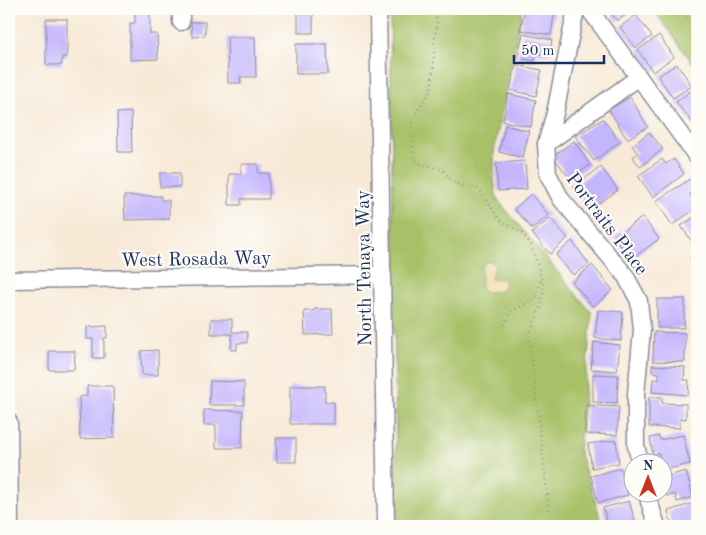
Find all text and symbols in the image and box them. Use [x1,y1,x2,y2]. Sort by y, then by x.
scale bar [514,32,604,64]
text: 50 m [521,44,555,59]
street label: Portraits Place [561,170,651,279]
street label: North Tenaya Way [355,189,376,346]
street label: West Rosada Way [121,250,272,271]
north arrow [624,452,674,502]
text: N [643,459,654,473]

